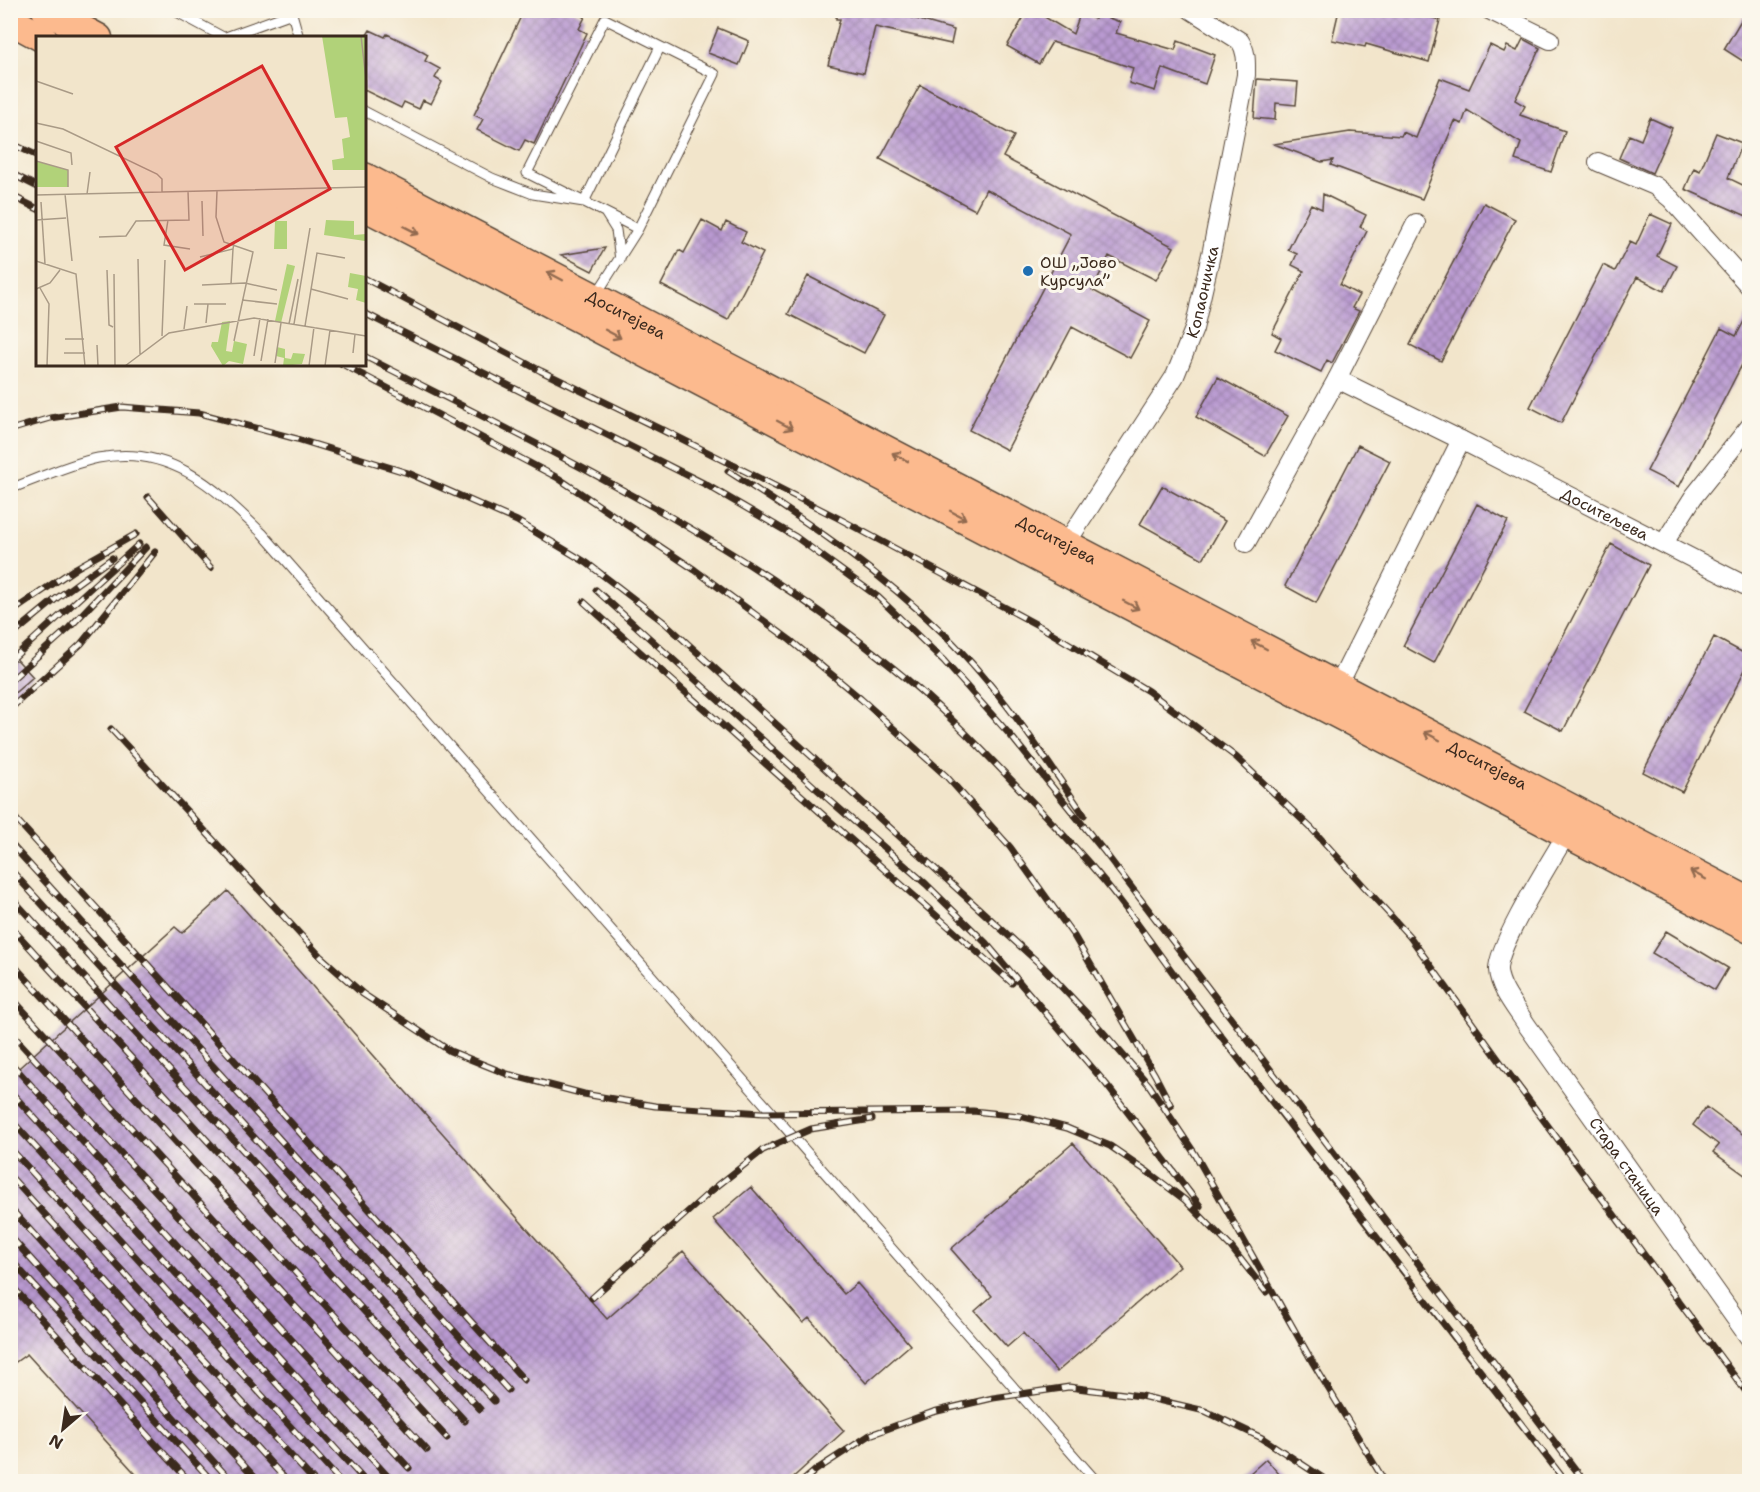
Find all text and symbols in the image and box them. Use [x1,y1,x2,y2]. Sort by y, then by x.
inset map [36,36,366,366]
one-way arrow [402,225,420,236]
street label: Копаоничка [1181,243,1223,341]
place label: ОШ „Јово Курсула” [1040,252,1117,291]
marker: ОШ „Јово Курсула” [1021,264,1035,278]
one-way arrow [546,270,564,281]
street label: Доситејева [583,285,670,344]
one-way arrow [603,329,621,341]
one-way arrow [776,420,794,431]
one-way arrow [892,451,910,463]
street label: Доситељева [1558,483,1652,545]
one-way arrow [949,509,966,521]
street label: Доситејева [1013,510,1100,569]
one-way arrow [1122,600,1140,612]
one-way arrow [1250,639,1268,651]
one-way arrow [1424,730,1441,742]
street label: Доситејева [1444,735,1531,794]
one-way arrow [1689,869,1707,880]
street label: Стара станица [1585,1113,1669,1219]
north arrow [33,1399,93,1459]
text: N [45,1429,67,1454]

